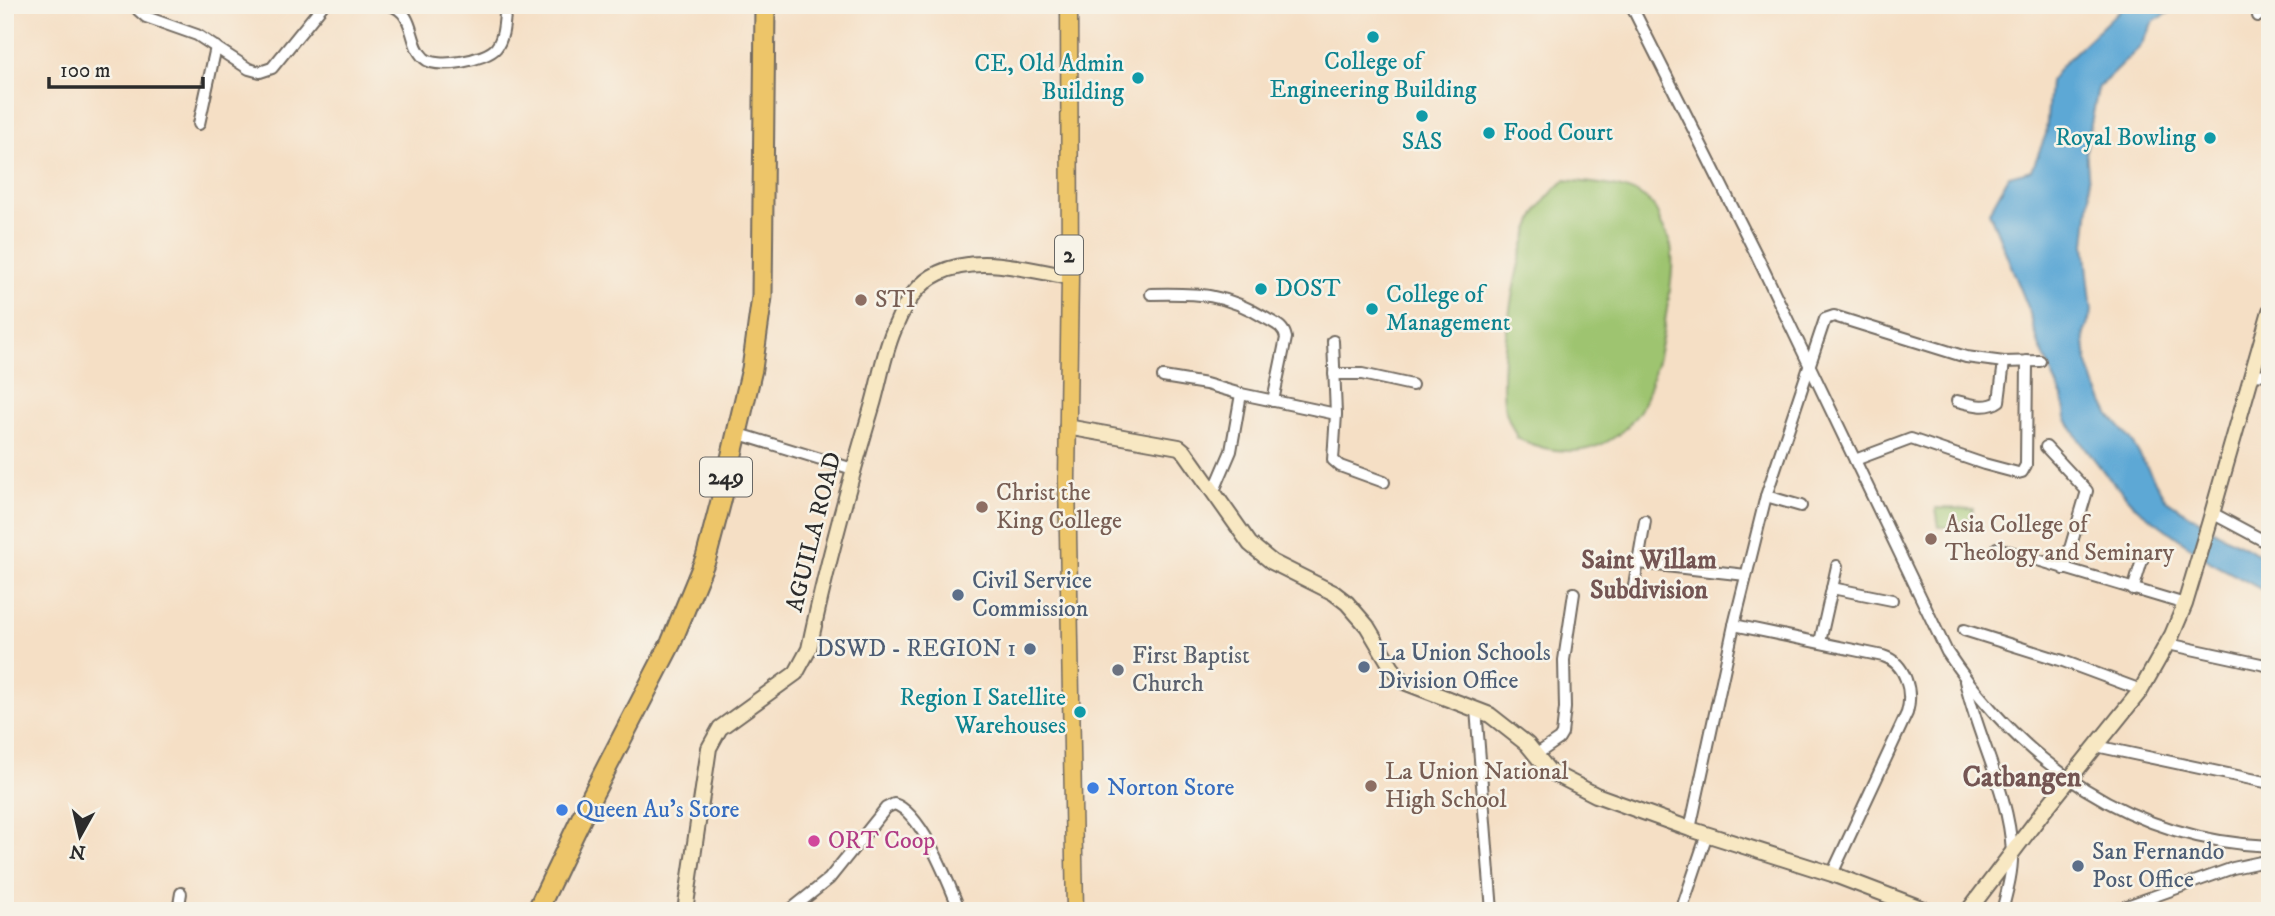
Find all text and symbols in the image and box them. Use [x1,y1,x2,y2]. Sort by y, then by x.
marker: College of Engineering Building [1365,29,1381,45]
scale bar [49,46,203,90]
place label: College of Engineering Building [1270,47,1477,105]
place label: CE, Old Admin Building [974,49,1124,107]
text: 100 m [60,58,111,84]
marker: CE, Old Admin Building [1130,70,1146,86]
marker: SAS [1414,108,1430,124]
place label: Food Court [1503,118,1614,148]
place label: Royal Bowling [2055,123,2196,153]
marker: Food Court [1481,125,1497,141]
place label: SAS [1402,127,1442,157]
marker: Royal Bowling [2202,130,2218,146]
road number: 2 [1055,236,1083,274]
place label: DOST [1275,274,1341,304]
place label: College of Management [1386,280,1511,338]
marker: DOST [1253,281,1269,297]
place label: STI [875,285,916,315]
marker: STI [853,292,869,308]
marker: College of Management [1364,301,1380,317]
street label: AGUILA ROAD [780,449,848,615]
road number: 249 [700,457,752,496]
place label: Christ the King College [996,478,1122,536]
marker: Christ the King College [974,499,990,515]
place label: Asia College of Theology and Seminary [1945,510,2175,568]
marker: Asia College of Theology and Seminary [1923,531,1939,547]
district label: Saint Willam Subdivision [1581,544,1717,607]
place label: Civil Service Commission [972,566,1092,624]
marker: Civil Service Commission [950,587,966,603]
place label: DSWD - REGION 1 [816,634,1016,664]
place label: La Union Schools Division Office [1378,638,1551,696]
marker: DSWD - REGION 1 [1022,641,1038,657]
place label: First Baptist Church [1132,641,1250,699]
marker: La Union Schools Division Office [1356,659,1372,675]
marker: First Baptist Church [1110,662,1126,678]
place label: Region I Satellite Warehouses [899,683,1066,741]
marker: Region I Satellite Warehouses [1072,704,1088,720]
place label: La Union National High School [1385,757,1569,815]
district label: Catbangen [1963,760,2082,795]
place label: Norton Store [1107,773,1235,803]
marker: La Union National High School [1363,778,1379,794]
marker: Norton Store [1085,780,1101,796]
place label: Queen Au's Store [576,795,740,825]
north arrow [46,800,116,870]
marker: Queen Au's Store [554,802,570,818]
place label: ORT Coop [828,826,935,856]
marker: ORT Coop [806,833,822,849]
place label: San Fernando Post Office [2092,837,2224,895]
text: N [68,839,87,864]
marker: San Fernando Post Office [2070,858,2086,874]

